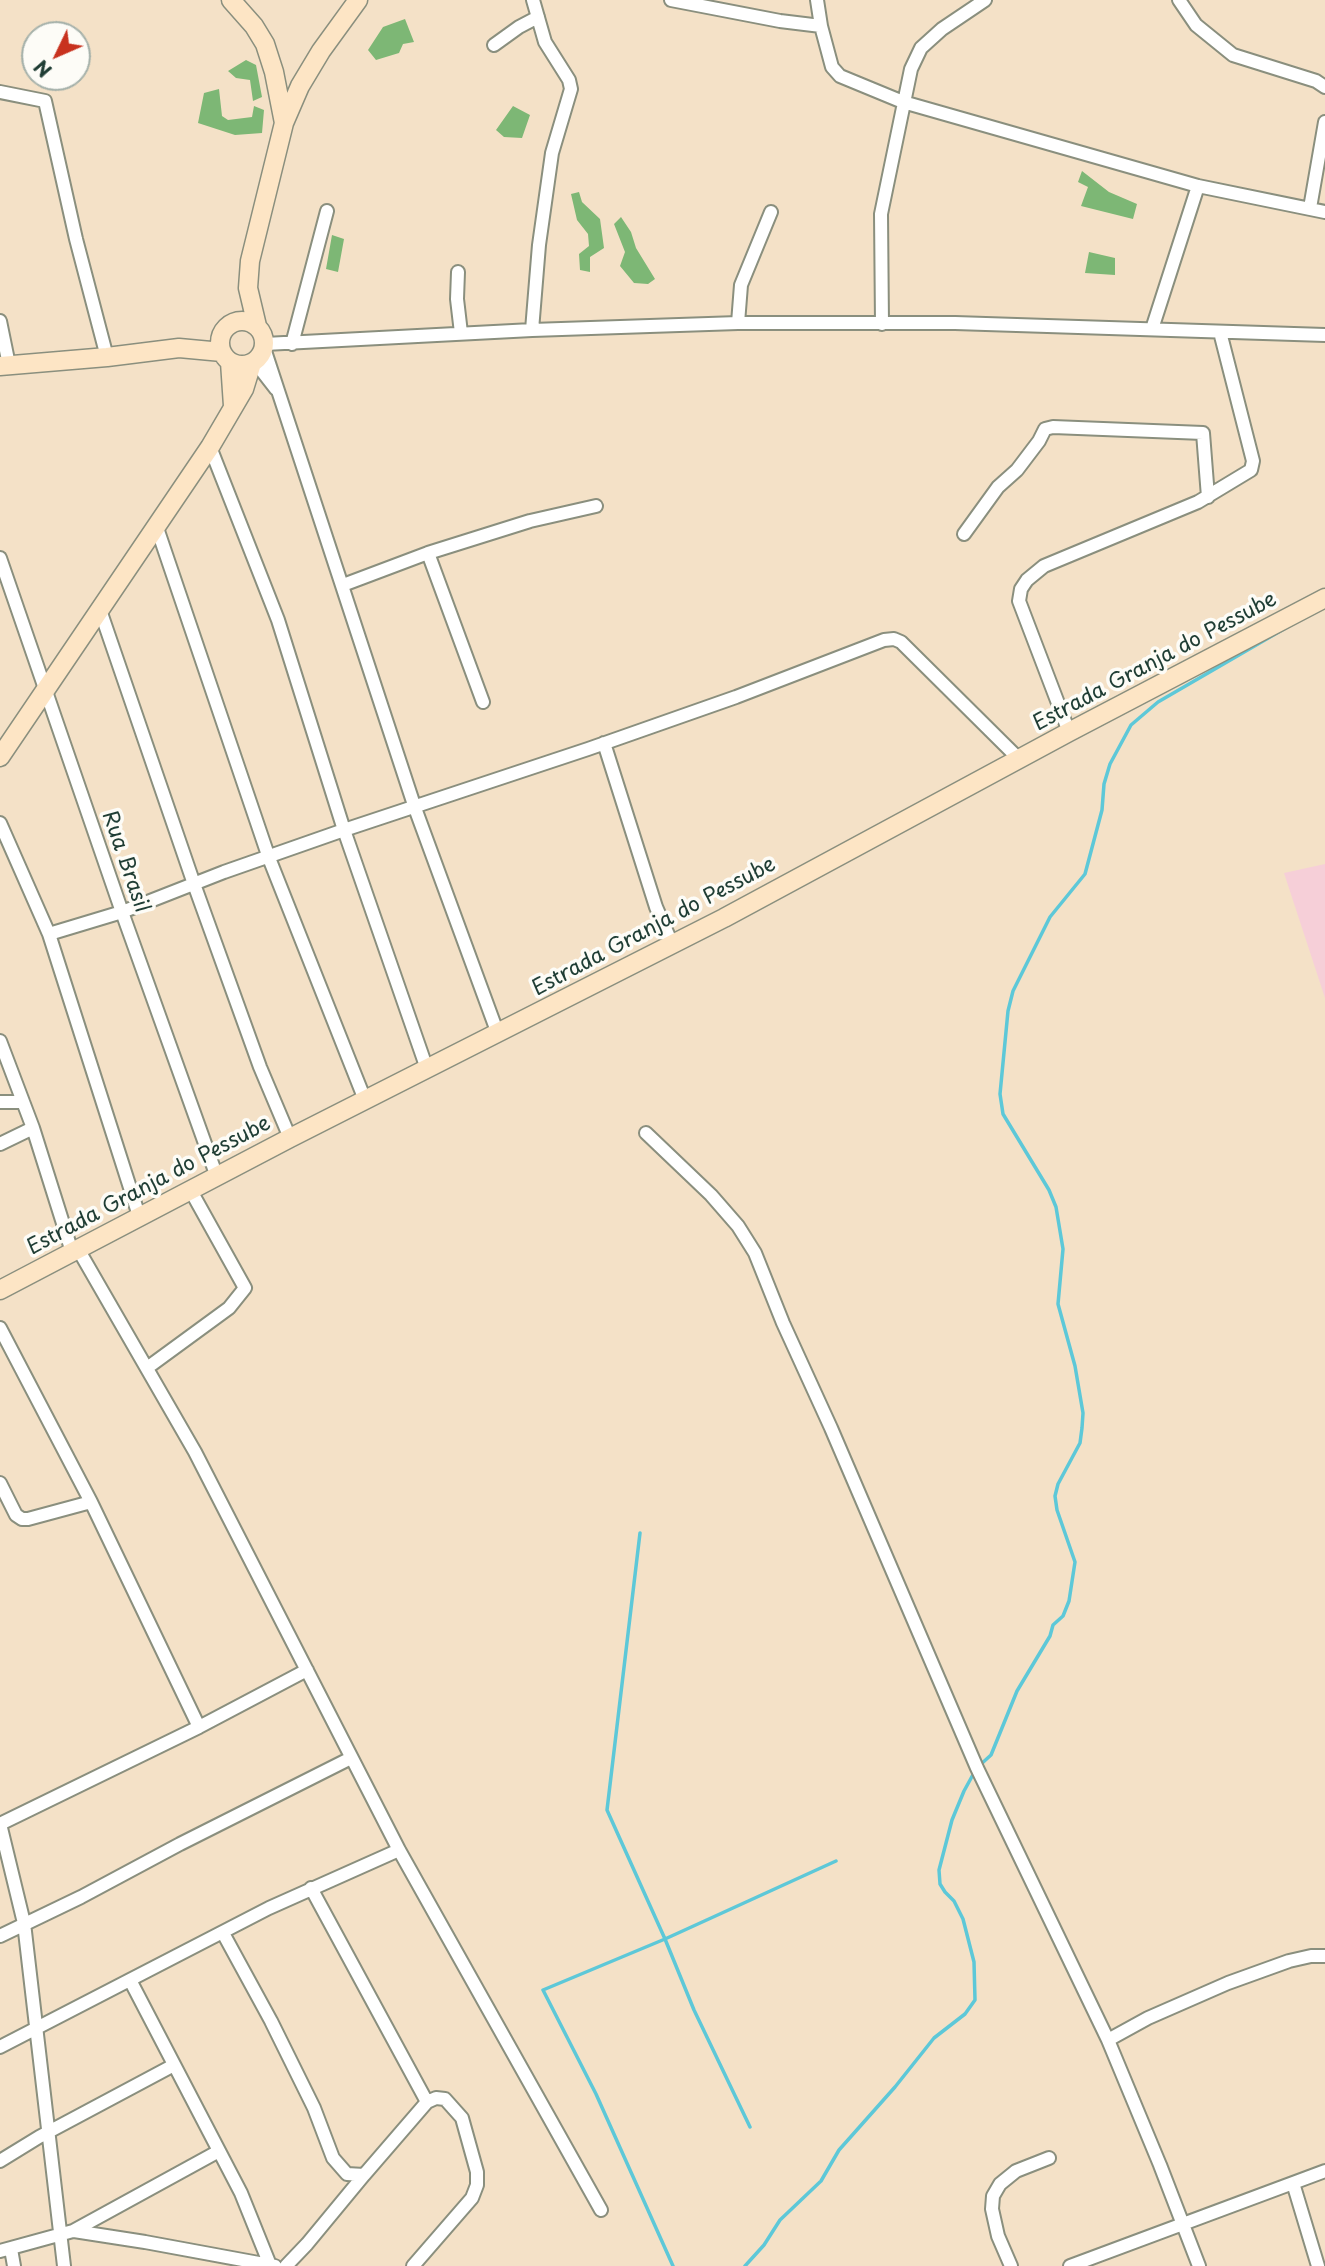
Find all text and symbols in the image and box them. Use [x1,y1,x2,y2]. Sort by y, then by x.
north arrow [21,21,91,91]
text: N [27,54,58,84]
street label: Estrada Granja do Pessube [1029,587,1281,737]
street label: Rua Brasil [96,808,154,916]
street label: Estrada Granja do Pessube [528,852,780,1002]
street label: Estrada Granja do Pessube [23,1111,275,1261]

